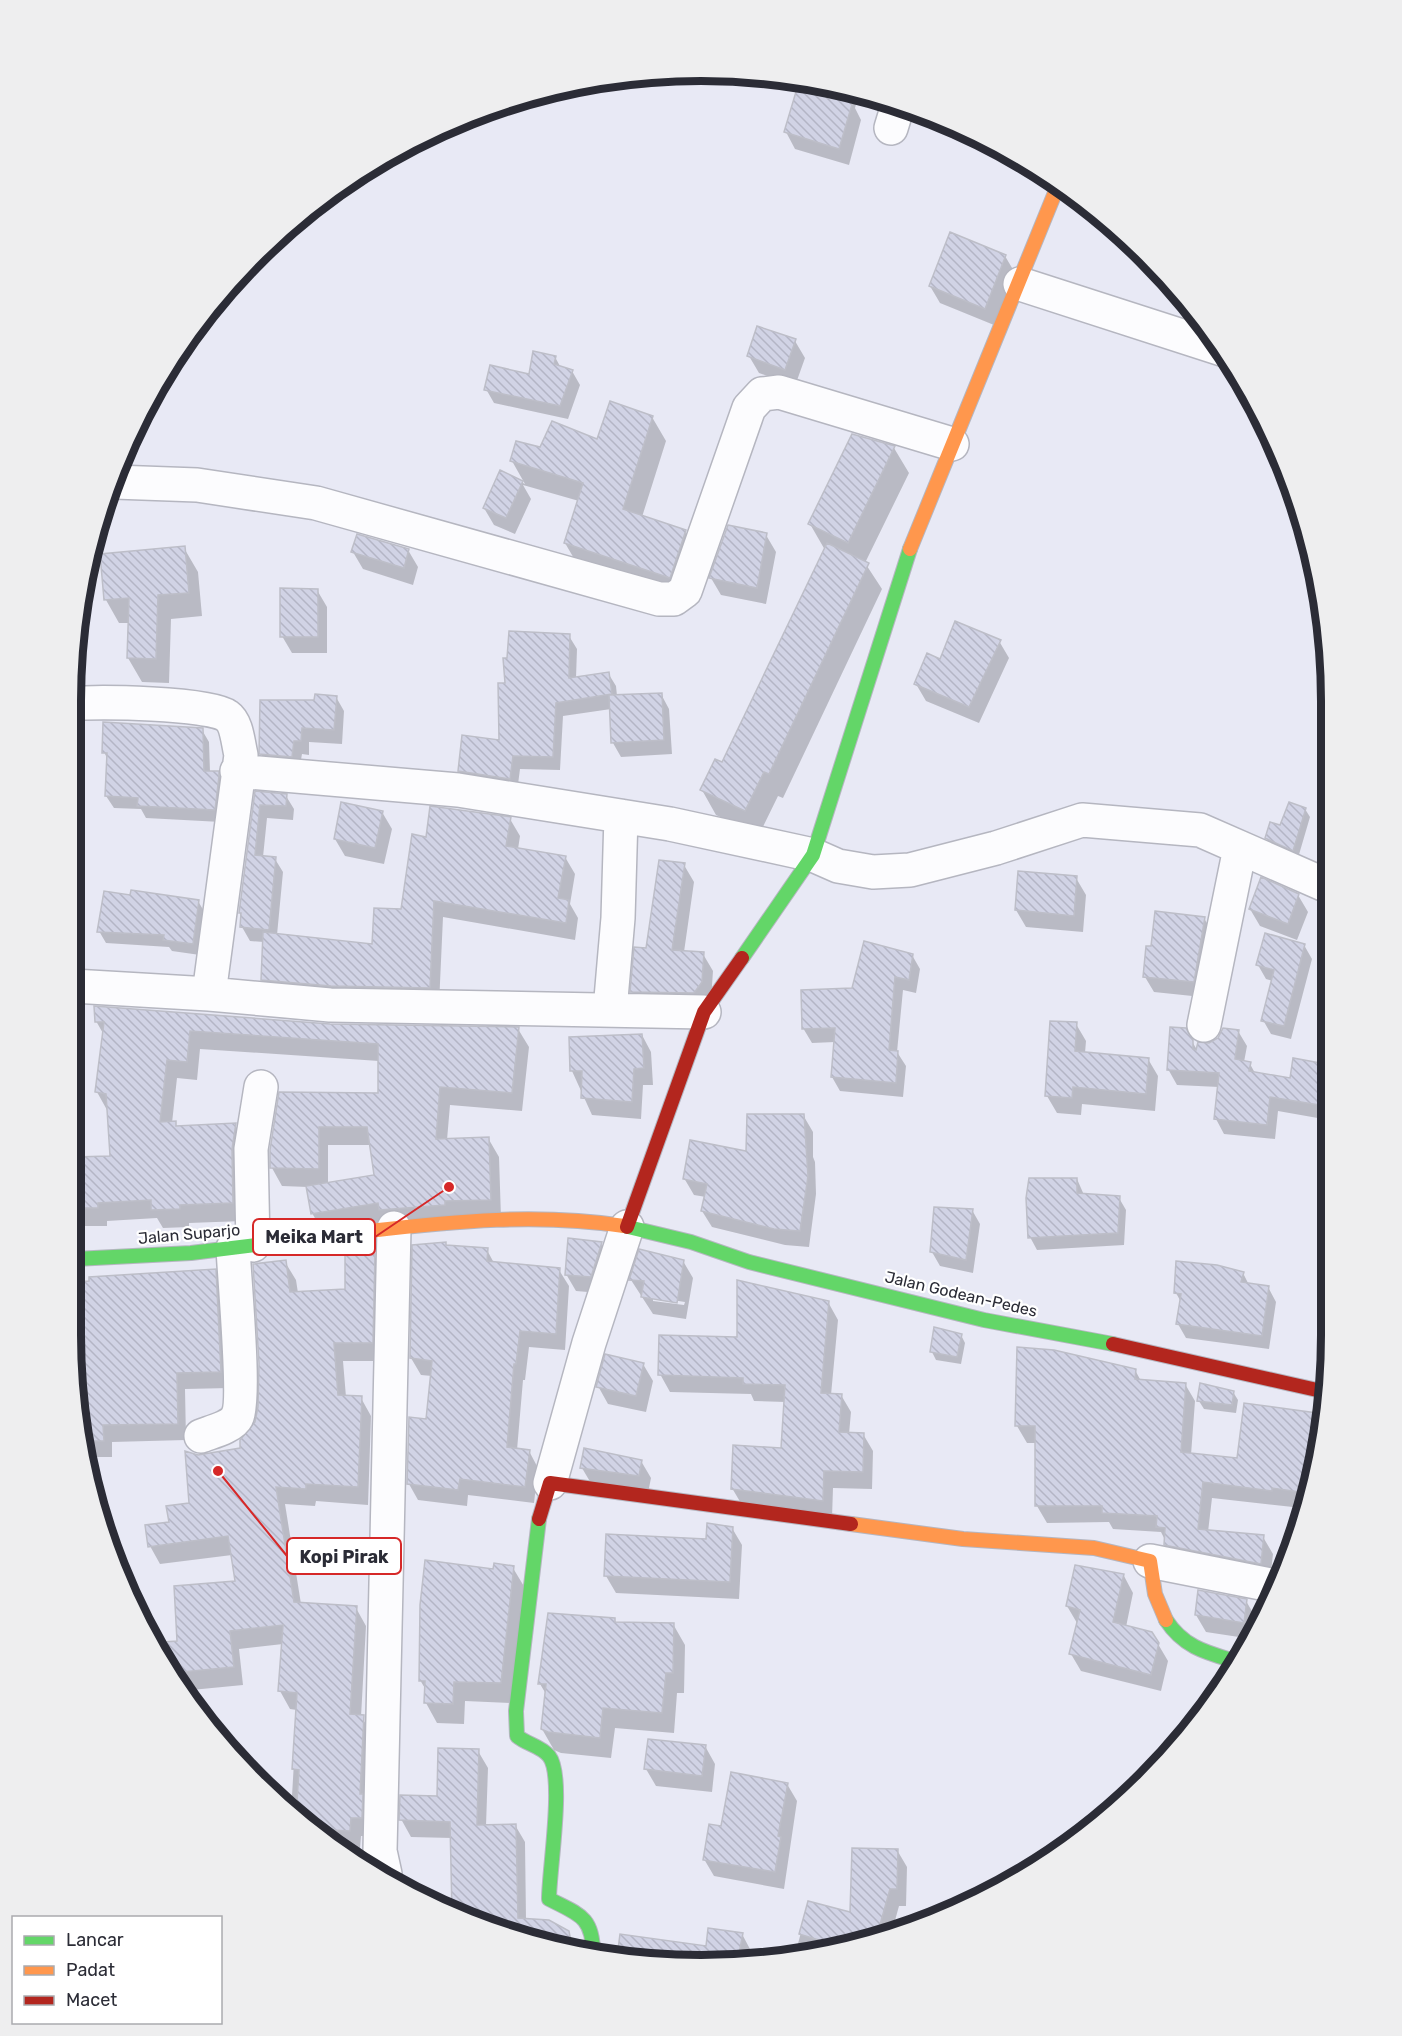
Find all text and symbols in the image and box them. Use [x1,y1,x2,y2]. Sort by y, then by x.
callout: Meika Mart [253,1219,375,1255]
street label: Jalan Suparjo [137,1220,241,1248]
text: Meika Mart [265,1226,363,1248]
street label: Jalan Godean-Pedes [883,1267,1039,1321]
callout: Kopi Pirak [287,1538,401,1574]
text: Kopi Pirak [299,1546,389,1568]
legend [12,1916,222,2024]
text: Lancar [66,1929,124,1951]
text: Padat [66,1959,115,1981]
text: Macet [66,1989,117,2011]

